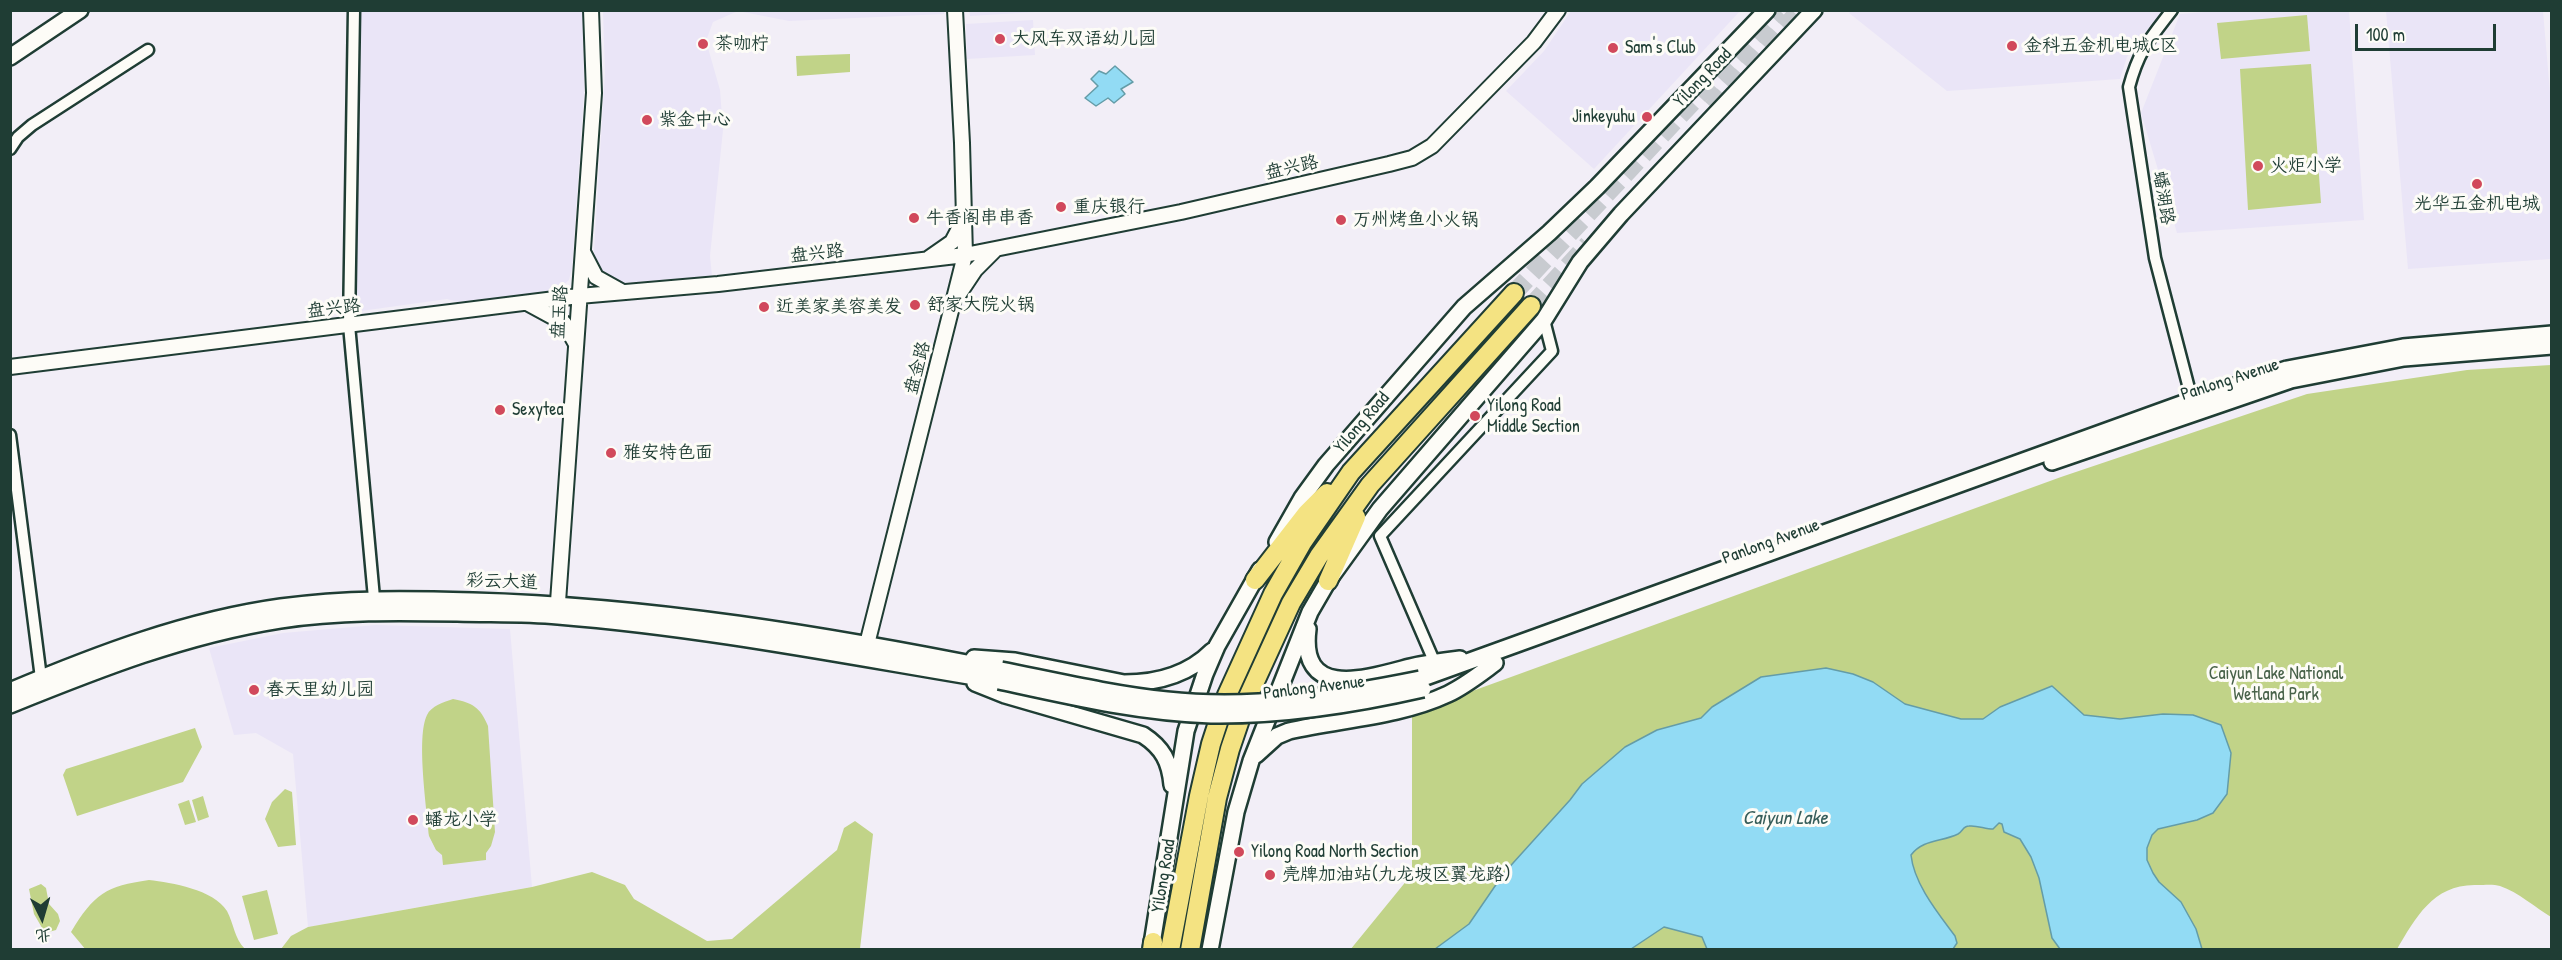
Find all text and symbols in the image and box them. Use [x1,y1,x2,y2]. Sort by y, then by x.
scale bar [2358,12,2499,50]
text: 100 m [2366,22,2405,47]
place label: 大风车双语幼儿园 [1012,28,1156,50]
marker: 大风车双语幼儿园 [993,32,1007,46]
place label: 茶咖柠 [715,33,769,55]
place label: 金科五金机电城C区 [2024,35,2178,57]
marker: 茶咖柠 [696,37,710,51]
place label: Sam's Club [1625,37,1696,59]
marker: 金科五金机电城C区 [2005,39,2019,53]
marker: Sam's Club [1606,41,1620,55]
street label: Yilong Road [1670,44,1736,112]
place label: Jinkeyuhu [1572,106,1635,128]
place label: 紫金中心 [659,109,731,131]
marker: Jinkeyuhu [1640,110,1654,124]
marker: 紫金中心 [640,113,654,127]
street label: 盘兴路 [1263,151,1321,185]
place label: 火炬小学 [2270,155,2342,177]
marker: 火炬小学 [2251,159,2265,173]
street label: 蟠湖路 [2148,170,2178,226]
marker: 光华五金机电城 [2470,177,2484,191]
place label: 光华五金机电城 [2414,193,2540,215]
place label: 重庆银行 [1073,196,1145,218]
marker: 重庆银行 [1054,200,1068,214]
place label: 牛香阁串串香 [926,207,1034,229]
place label: 万州烤鱼小火锅 [1353,209,1479,231]
marker: 牛香阁串串香 [907,211,921,225]
marker: 万州烤鱼小火锅 [1334,213,1348,227]
street label: 盘兴路 [789,240,845,268]
street label: 盘玉路 [547,284,573,340]
place label: 舒家大院火锅 [927,294,1035,316]
street label: 盘兴路 [306,295,362,323]
place label: 近美家美容美发 [776,296,902,318]
marker: 舒家大院火锅 [908,298,922,312]
marker: 近美家美容美发 [757,300,771,314]
street label: 盘金路 [901,339,935,397]
street label: Panlong Avenue [2178,354,2282,406]
street label: Yilong Road [1330,388,1394,458]
place label: Yilong Road Middle Section [1487,395,1580,438]
place label: Sexytea [512,399,564,421]
marker: Sexytea [493,403,507,417]
marker: Yilong Road Middle Section [1468,409,1482,423]
place label: 雅安特色面 [623,442,713,464]
marker: 雅安特色面 [604,446,618,460]
street label: Panlong Avenue [1719,514,1823,570]
street label: 彩云大道 [466,570,538,594]
park label: Caiyun Lake National Wetland Park [2209,663,2343,706]
street label: Panlong Avenue [1262,671,1366,705]
place label: 春天里幼儿园 [266,679,374,701]
marker: 春天里幼儿园 [247,683,261,697]
water label: Caiyun Lake [1743,807,1827,831]
place label: 蟠龙小学 [425,809,497,831]
marker: 蟠龙小学 [406,813,420,827]
street label: Yilong Road [1148,838,1180,914]
place label: Yilong Road North Section [1251,841,1419,863]
marker: Yilong Road North Section [1232,845,1246,859]
place label: 壳牌加油站(九龙坡区翼龙路) [1282,864,1511,886]
marker: 壳牌加油站(九龙坡区翼龙路) [1263,868,1277,882]
north arrow [12,888,72,948]
text: 北 [35,924,53,948]

